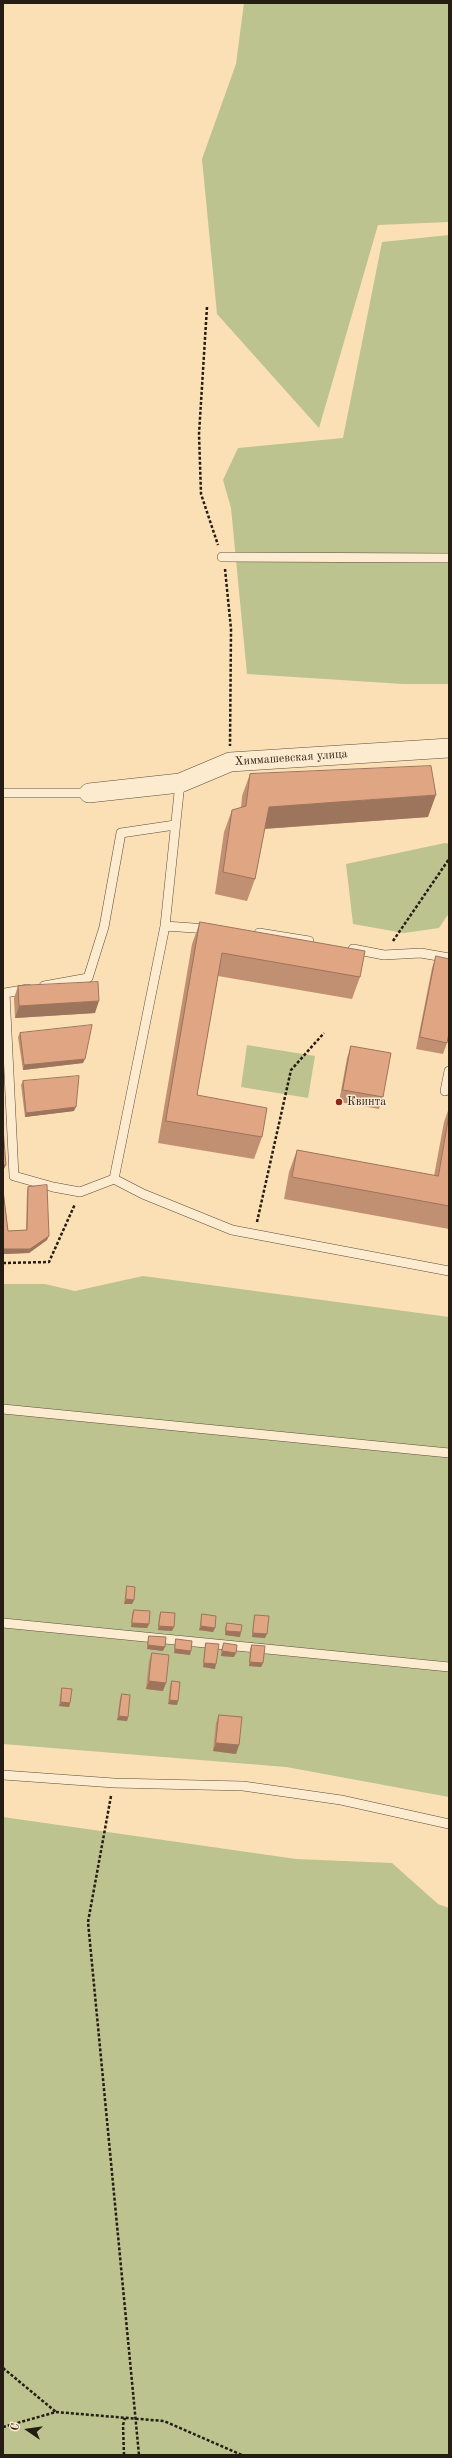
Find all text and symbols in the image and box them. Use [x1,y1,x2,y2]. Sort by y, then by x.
street label: Химмашевская улица [234,747,348,769]
place label: Квинта [347,1095,386,1109]
marker: Квинта [334,1097,344,1107]
north arrow [8,2410,48,2450]
text: С [10,2422,22,2432]

